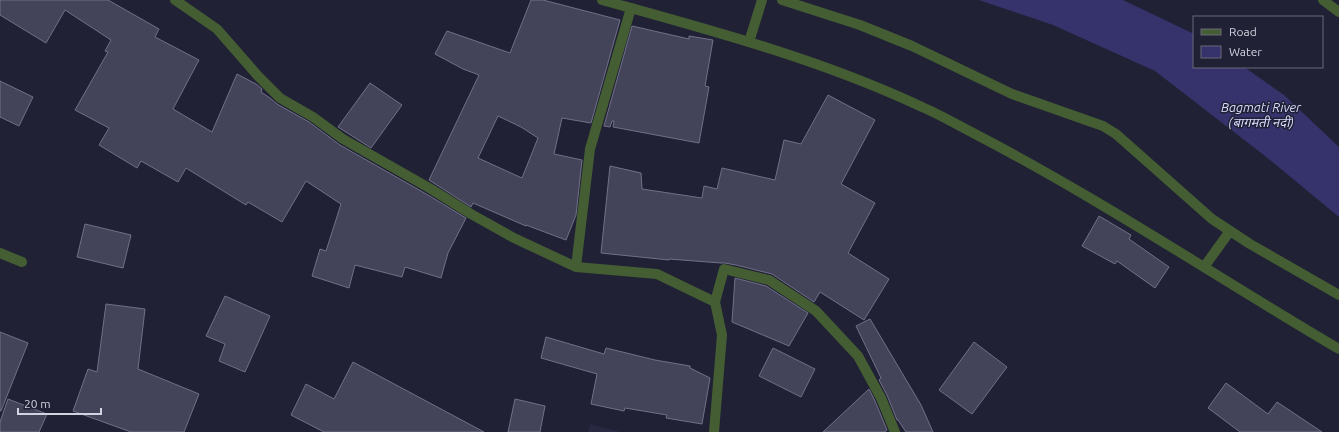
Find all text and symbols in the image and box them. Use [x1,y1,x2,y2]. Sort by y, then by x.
legend [1193,16,1323,68]
text: Road [1229,25,1257,38]
text: Water [1229,45,1262,58]
water label: Bagmati River (बागमती नदी) [1221,100,1302,130]
scale bar [18,390,101,416]
text: 20 m [24,397,51,410]

